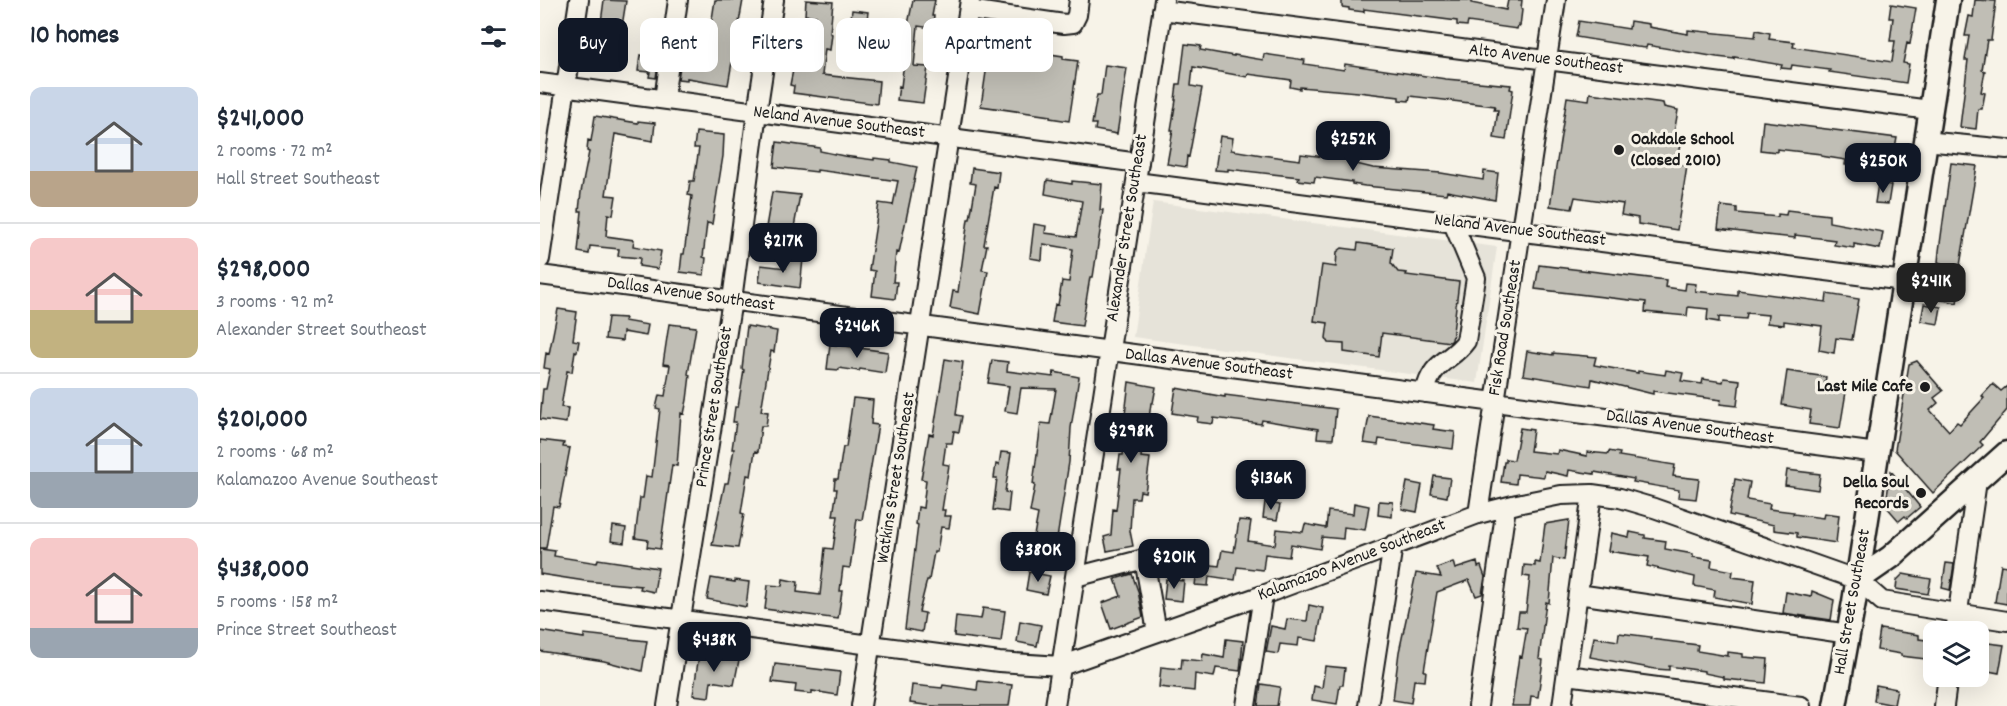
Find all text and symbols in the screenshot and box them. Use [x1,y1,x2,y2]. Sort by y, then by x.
text: 10 homes [30,18,120,55]
chip: Buy [558,18,628,72]
chip: Rent [640,18,718,72]
chip: Filters [730,18,824,72]
chip: New [836,18,911,72]
chip: Apartment [923,18,1053,72]
icon: filters [477,20,510,53]
street label: Alto Avenue Southeast [1467,38,1625,82]
street label: Neland Avenue Southeast [752,100,927,146]
text: $241,000 [216,101,304,138]
icon: home [78,111,150,183]
pin: $252K [1311,121,1395,172]
text: $252K [1330,126,1376,154]
place label: Oakdale School (Closed 2010) [1631,128,1735,174]
street label: Alexander Street Southeast [1101,132,1155,324]
text: 2 rooms · 72 m² [216,138,332,166]
marker: Oakdale School (Closed 2010) [1612,143,1626,157]
pin: $250K [1841,143,1925,194]
text: $250K [1859,148,1907,176]
text: Hall Street Southeast [216,166,380,194]
street label: Neland Avenue Southeast [1433,208,1608,254]
pin: $217K [741,223,825,274]
text: $217K [763,228,803,256]
text: $298,000 [216,252,310,289]
street label: Fisk Road Southeast [1483,258,1529,398]
icon: home [78,262,150,334]
pin: $241K [1889,263,1973,314]
text: $241K [1911,268,1951,296]
street label: Dallas Avenue Southeast [606,271,777,319]
text: 3 rooms · 92 m² [216,289,334,317]
pin: $246K [815,308,899,359]
text: $246K [834,313,880,341]
text: Alexander Street Southeast [216,317,427,345]
street label: Prince Street Southeast [690,324,740,489]
street label: Dallas Avenue Southeast [1124,342,1295,388]
place label: Last Mile Cafe [1817,375,1913,400]
marker: Last Mile Cafe [1918,380,1932,394]
street label: Watkins Street Southeast [871,390,923,565]
text: $201,000 [216,402,308,439]
street label: Dallas Avenue Southeast [1605,404,1776,452]
icon: home [78,412,150,484]
pin: $298K [1089,413,1173,464]
text: $298K [1108,418,1154,446]
text: 2 rooms · 68 m² [216,439,334,467]
pin: $136K [1229,460,1313,511]
text: $136K [1250,465,1292,493]
text: Kalamazoo Avenue Southeast [216,467,438,495]
place label: Della Soul Records [1843,471,1910,517]
marker: Della Soul Records [1914,486,1928,500]
street label: Kalamazoo Avenue Southeast [1254,513,1450,608]
street label: Hall Street Southeast [1828,527,1878,677]
pin: $380K [996,532,1080,583]
text: $380K [1014,537,1062,565]
pin: $201K [1132,539,1216,590]
text: $201K [1152,544,1196,572]
text: $438,000 [216,552,309,589]
icon: home [78,562,150,634]
text: 5 rooms · 158 m² [216,589,338,617]
text: Prince Street Southeast [216,617,397,645]
map controls [1923,621,1989,687]
button: layers [1923,621,1989,687]
pin: $438K [672,622,756,673]
text: $438K [692,627,736,655]

